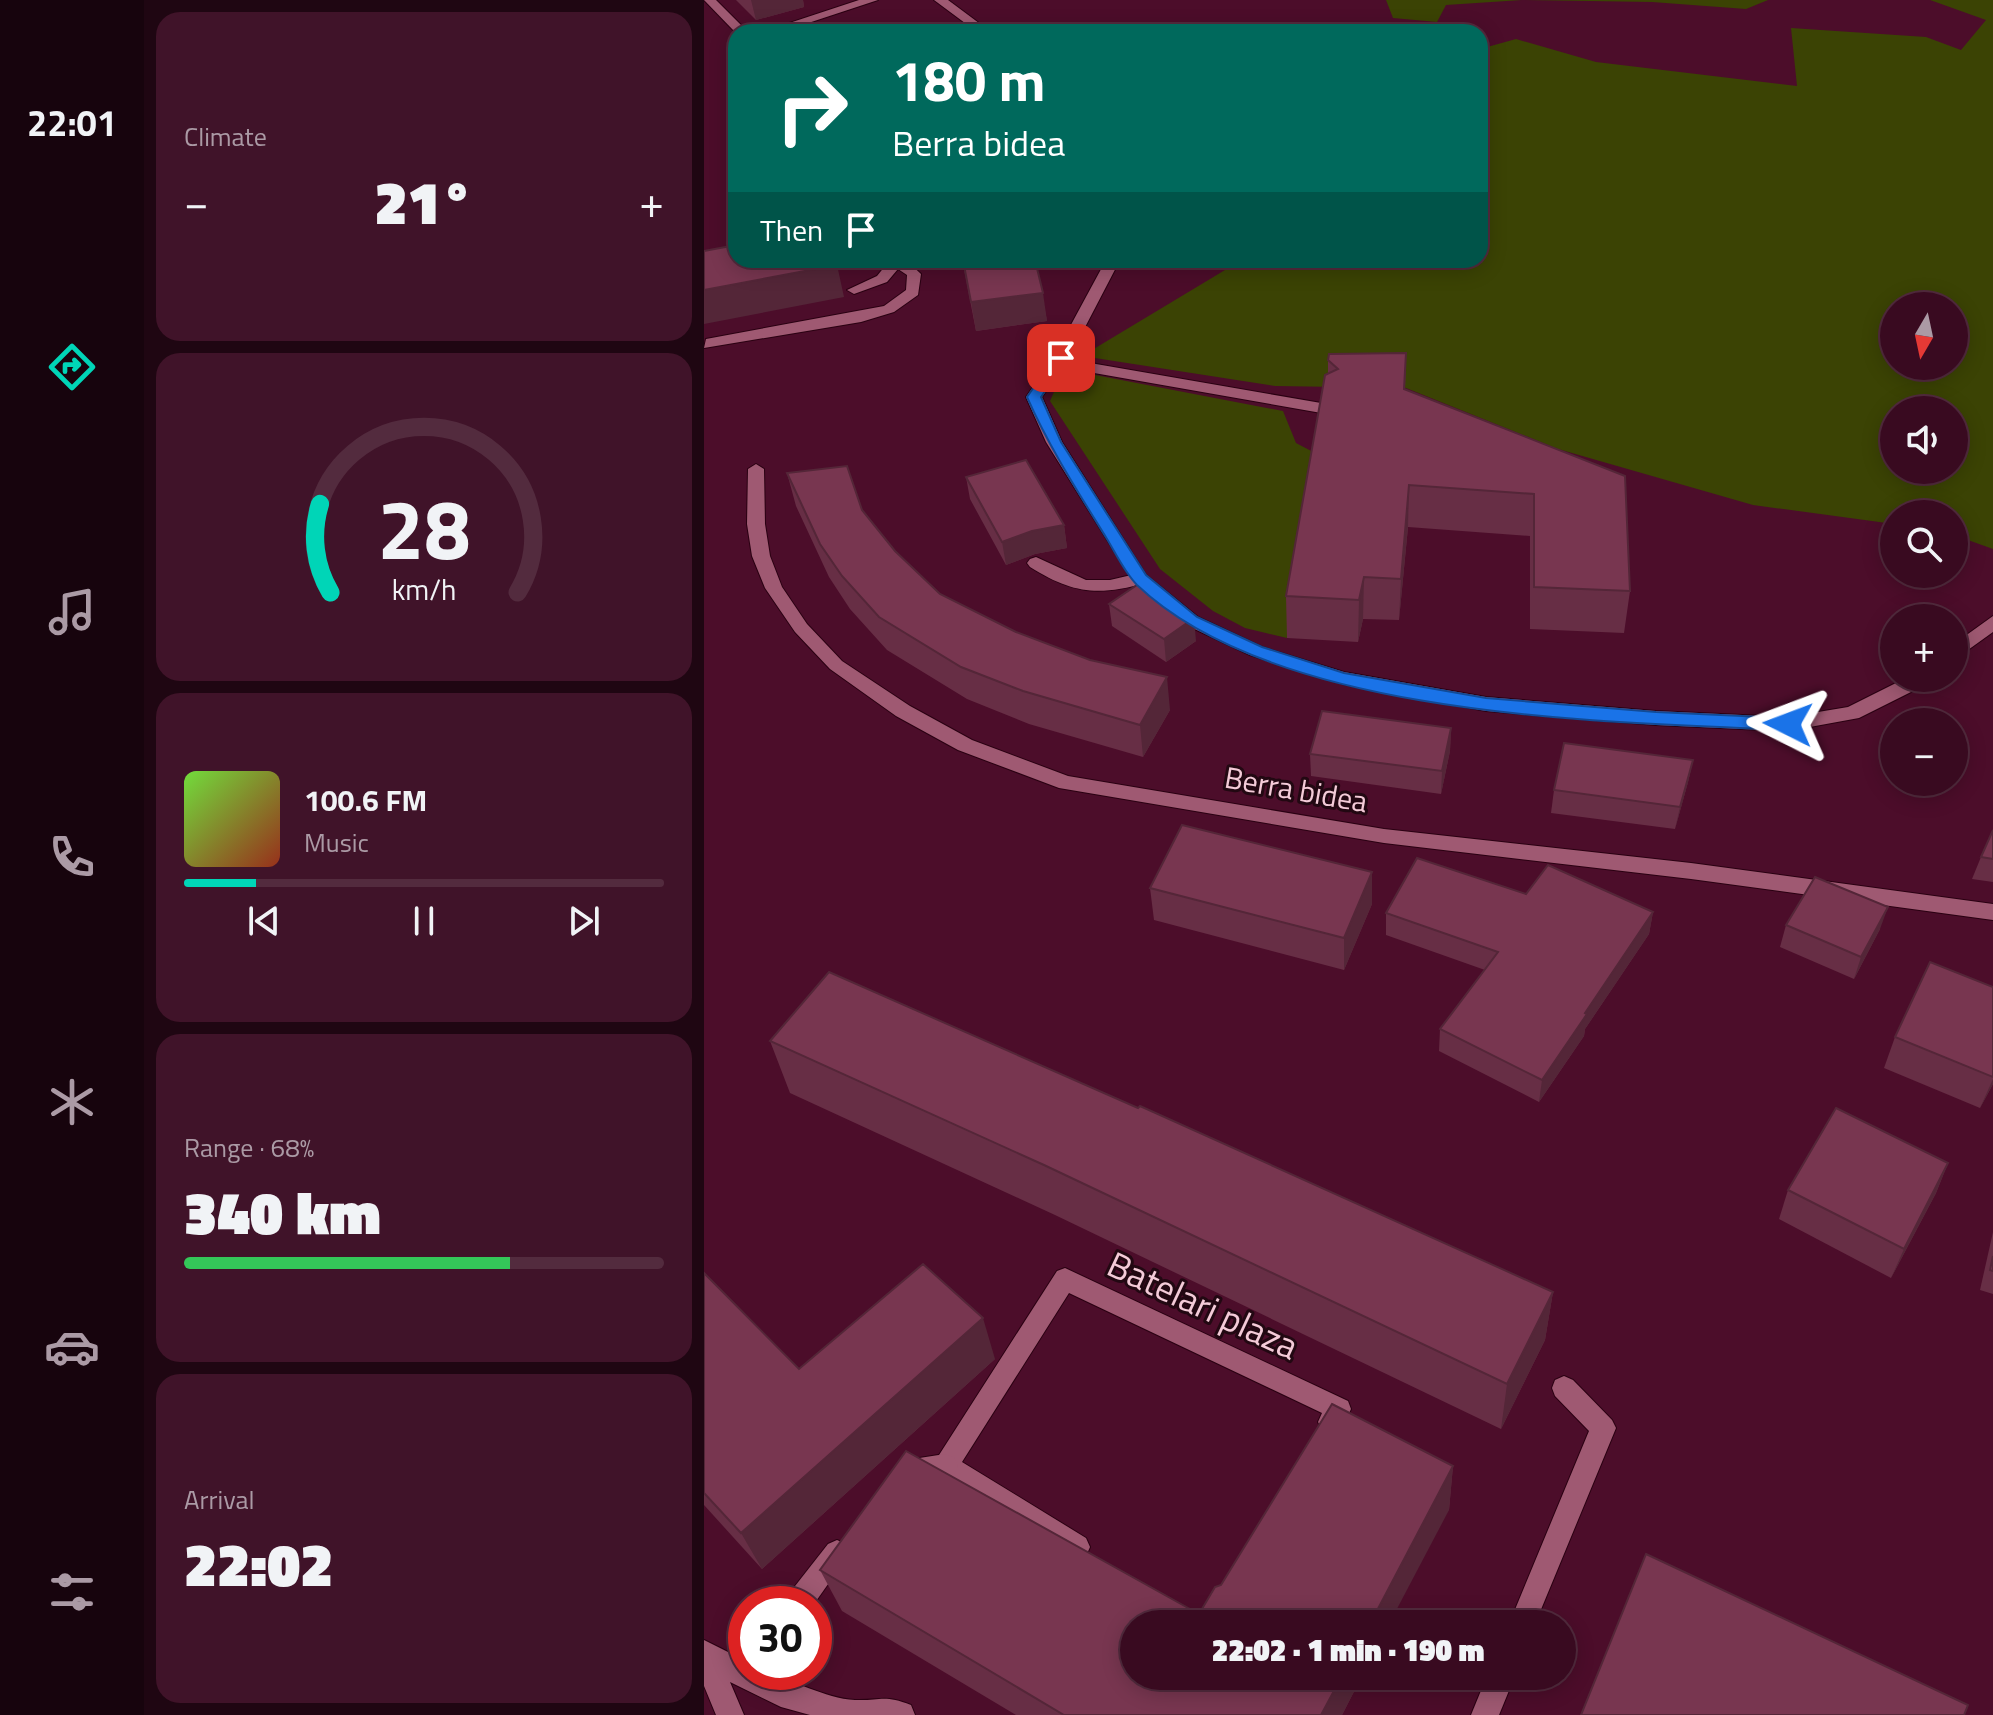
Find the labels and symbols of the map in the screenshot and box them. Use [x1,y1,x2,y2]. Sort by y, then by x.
north arrow [1880,292,1968,380]
pin [1027,324,1095,392]
position arrow [1746,682,1830,766]
street label: Berra bidea [1221,754,1371,824]
street label: Batelari plaza [1099,1236,1308,1373]
speed limit sign: 30 [728,1586,832,1690]

